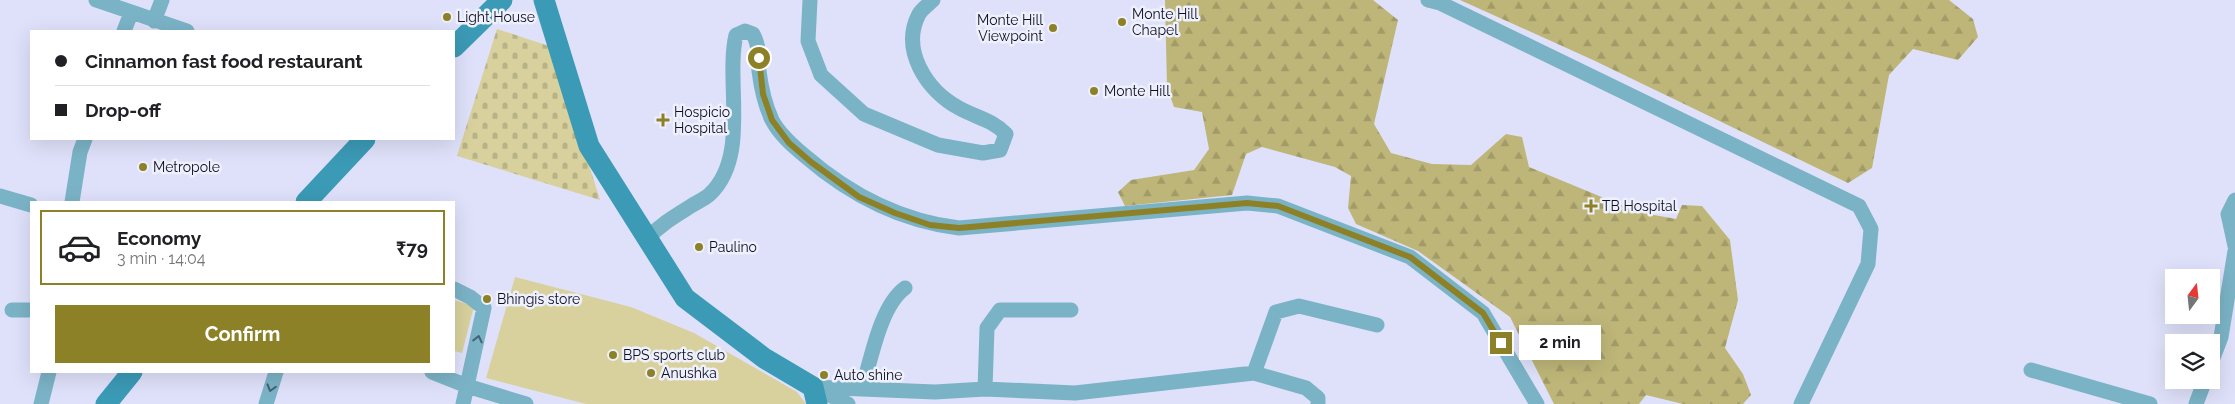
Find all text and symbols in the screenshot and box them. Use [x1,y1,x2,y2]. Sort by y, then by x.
place label: Monte Hill Chapel [1132,6,1198,38]
place label: Light House [457,9,535,25]
marker: Light House [441,11,453,23]
place label: Monte Hill Viewpoint [977,12,1043,44]
marker: Monte Hill Chapel [1116,16,1128,28]
marker: Monte Hill Viewpoint [1047,22,1059,34]
route start [748,47,770,69]
text: Cinnamon fast food restaurant [85,50,363,72]
place label: Monte Hill [1104,83,1170,99]
marker: Monte Hill [1088,85,1100,97]
text: Drop-off [85,99,161,121]
place label: Hospicio Hospital [674,104,730,136]
marker: Hospicio Hospital [656,113,670,127]
place label: Metropole [153,159,220,175]
marker: Metropole [137,161,149,173]
place label: TB Hospital [1602,198,1677,214]
marker: TB Hospital [1584,199,1598,213]
icon: car [57,225,102,270]
text: Economy [117,227,201,249]
text: ₹79 [396,237,428,259]
place label: Paulino [709,239,757,255]
marker: Paulino [693,241,705,253]
text: 3 min · 14:04 [117,249,205,268]
north arrow [2165,269,2220,324]
map controls [2165,269,2220,389]
place label: Bhingis store [497,291,580,307]
marker: Bhingis store [481,293,493,305]
button: Confirm [55,305,430,363]
callout: 2 min [1518,326,1601,360]
route end [1490,332,1512,354]
text: 2 min [1539,333,1581,352]
one-way arrow [472,334,483,343]
button: layers [2165,334,2220,389]
place label: BPS sports club [623,347,726,363]
marker: BPS sports club [607,349,619,361]
place label: Anushka [661,365,717,381]
marker: Anushka [645,367,657,379]
place label: Auto shine [834,367,902,383]
marker: Auto shine [818,369,830,381]
one-way arrow [266,384,276,392]

